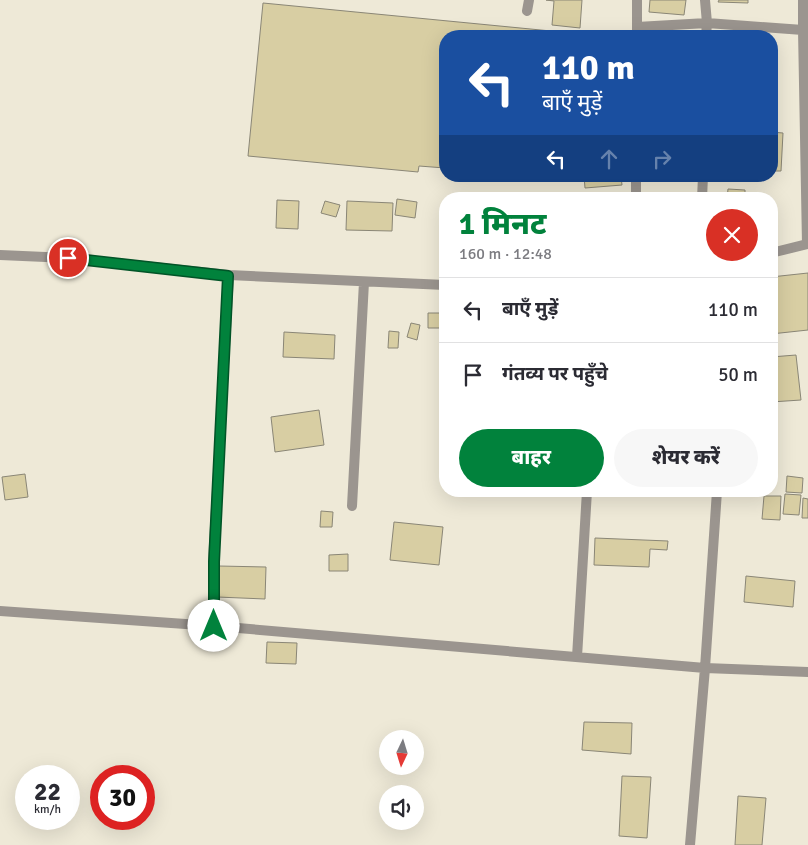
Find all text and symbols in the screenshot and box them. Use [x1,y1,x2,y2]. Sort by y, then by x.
text: 110 m [542,46,635,89]
icon: left [459,50,524,115]
text: बाएँ मुड़ें [542,89,602,116]
icon: left [542,145,570,173]
icon: ahead [595,145,623,173]
icon: right [648,145,676,173]
text: 1 मिनट [459,206,546,243]
button: close [706,209,758,261]
pin [47,237,89,279]
icon: arrive [54,244,82,272]
text: 160 m · 12:48 [459,244,552,264]
icon: left [459,296,487,324]
text: बाएँ मुड़ें [502,297,558,321]
text: 110 m [708,298,758,322]
icon: arrive [459,361,487,389]
text: गंतव्य पर पहुँचे [502,362,608,386]
text: 50 m [718,363,758,387]
button: बाहर [459,429,604,487]
button: शेयर करें [614,429,758,487]
position arrow [187,599,239,651]
north arrow [379,730,424,775]
map controls [379,730,424,830]
speed limit sign: 30 [90,765,155,830]
text: 22 [34,776,61,807]
button: sound [379,785,424,830]
text: km/h [34,802,61,817]

